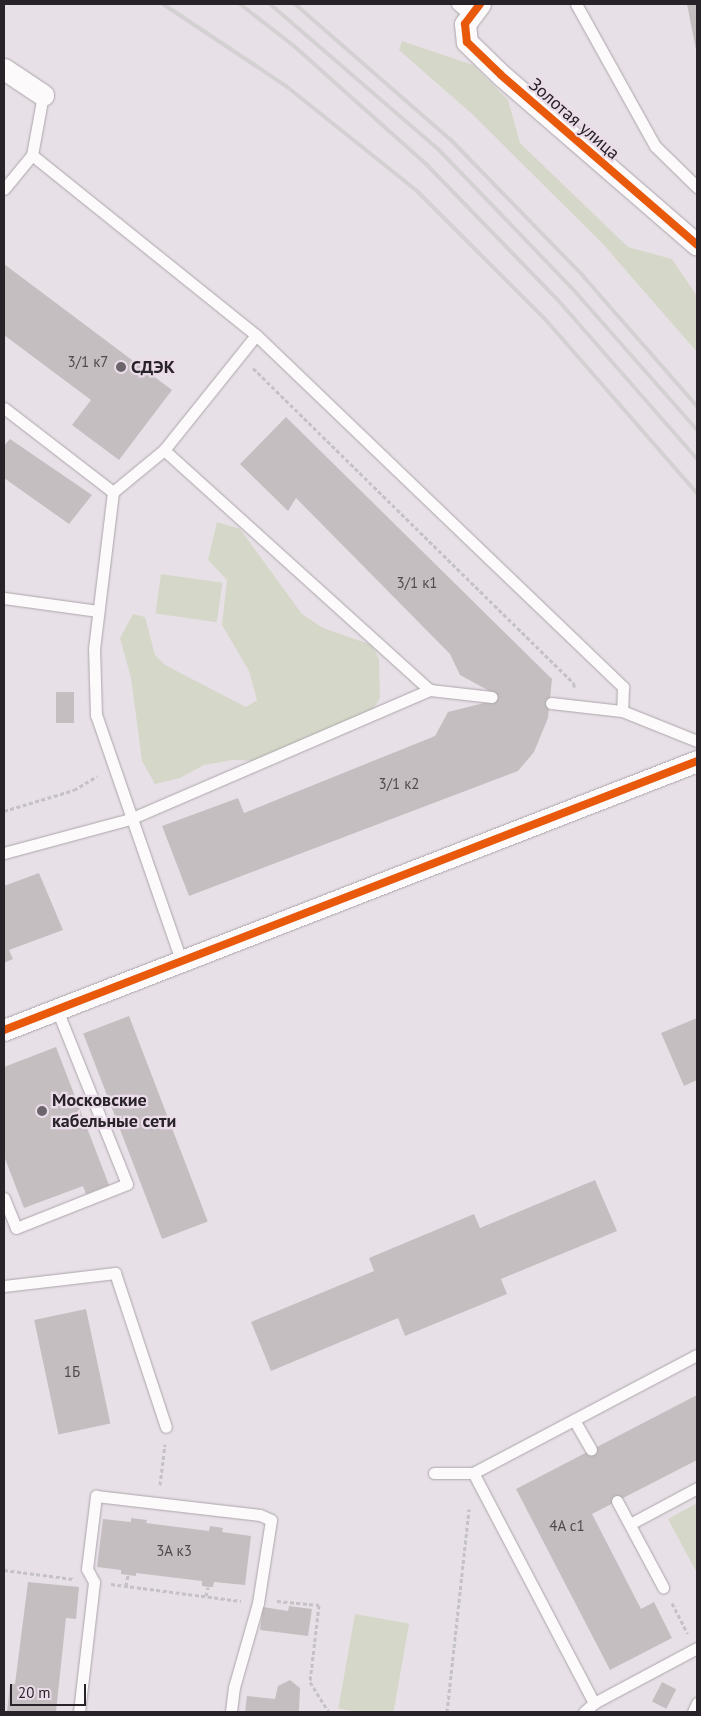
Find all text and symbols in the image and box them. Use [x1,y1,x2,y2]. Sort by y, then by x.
street label: Золотая улица [524,74,624,164]
house number: 3/1 к7 [67,353,109,371]
place label: СДЭК [131,356,175,378]
marker: СДЭК [115,361,127,373]
house number: 3/1 к1 [396,574,438,592]
house number: 3/1 к2 [378,775,420,793]
place label: Московские кабельные сети [52,1090,176,1132]
marker: Московские кабельные сети [36,1105,48,1117]
house number: 1Б [64,1363,80,1381]
house number: 4А с1 [549,1517,585,1535]
house number: 3А к3 [156,1542,192,1560]
scale bar [12,1674,89,1706]
text: 20 m [18,1683,51,1702]

